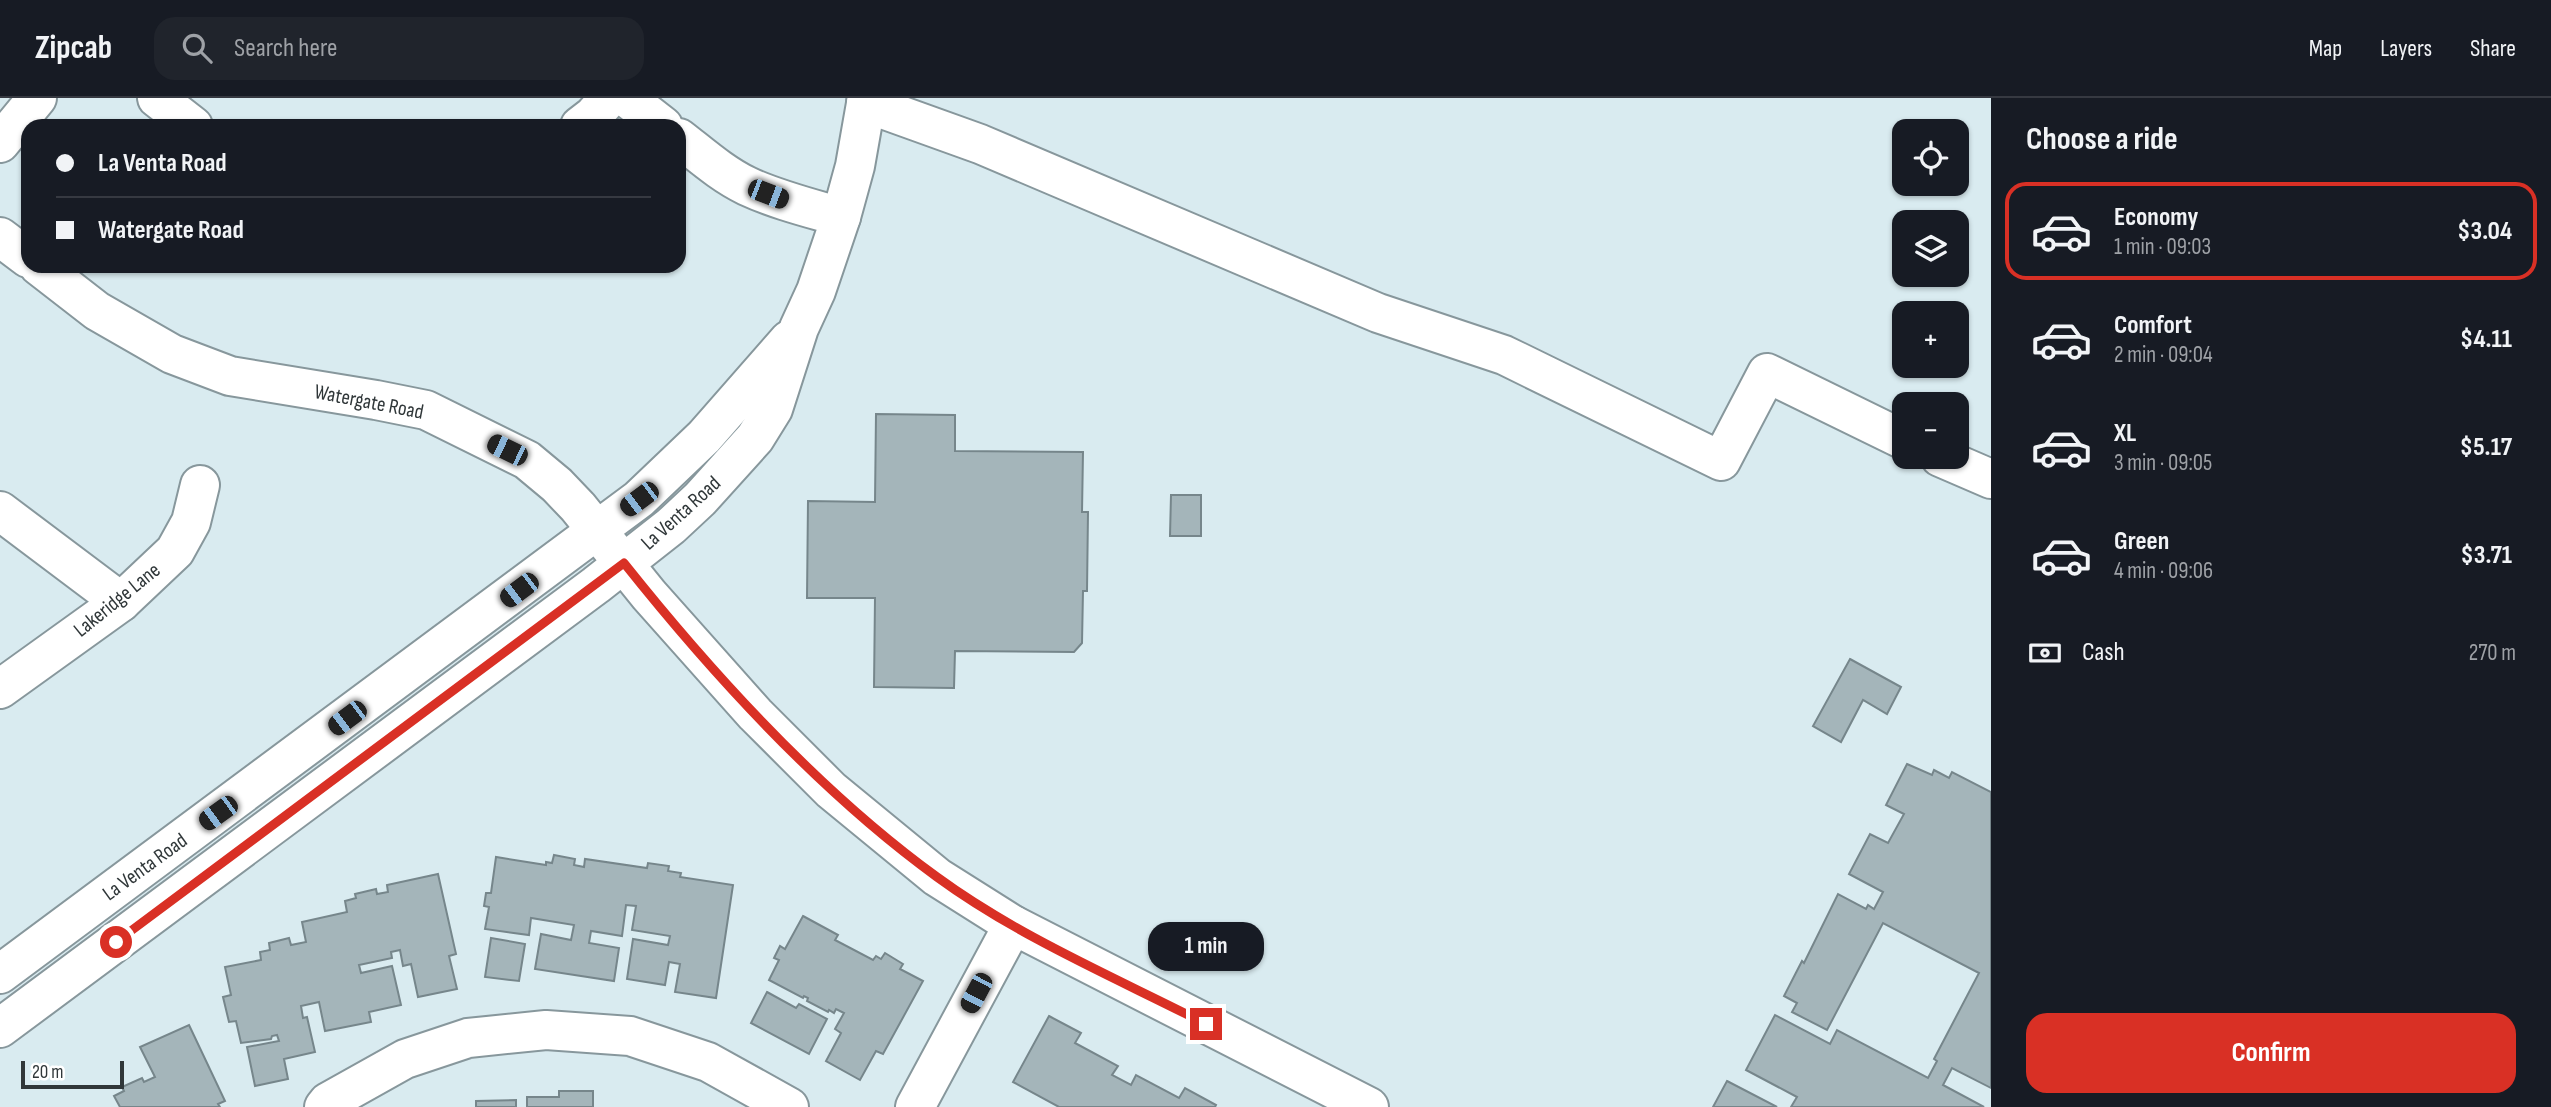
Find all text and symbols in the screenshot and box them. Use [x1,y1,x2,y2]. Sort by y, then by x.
search box [154,17,644,80]
text: Zipcab [35,28,112,68]
icon: search [178,29,216,67]
text: Search here [234,33,337,64]
text: Map [2309,34,2342,63]
text: Layers [2380,34,2432,63]
text: Share [2470,34,2516,63]
map controls [1892,119,1969,469]
button: locate [1892,119,1969,196]
text: Choose a ride [2026,120,2178,159]
text: La Venta Road [98,148,227,179]
car [745,177,792,211]
icon: car [2030,200,2093,263]
text: Economy [2114,202,2198,233]
button: layers [1892,210,1969,287]
text: Watergate Road [98,215,244,246]
text: $3.04 [2457,216,2512,247]
text: 1 min · 09:03 [2114,233,2211,261]
button: + [1892,301,1969,378]
icon: car [2030,308,2093,371]
text: Comfort [2114,310,2192,341]
text: $4.11 [2460,324,2512,355]
text: 2 min · 09:04 [2114,341,2213,369]
street label: Watergate Road [312,379,426,425]
button: − [1892,392,1969,469]
icon: car [2030,416,2093,479]
text: XL [2114,418,2136,449]
car [484,431,531,469]
text: $5.17 [2460,432,2512,463]
text: 3 min · 09:05 [2114,449,2212,477]
street label: La Venta Road [636,471,726,555]
car [616,478,663,520]
icon: car [2030,524,2093,587]
text: Green [2114,526,2169,557]
text: $3.71 [2461,540,2512,571]
text: 4 min · 09:06 [2114,557,2213,585]
street label: Lakeridge Lane [69,558,165,642]
car [496,569,543,611]
icon: cash [2026,634,2064,672]
text: Cash [2082,637,2125,668]
text: 270 m [2469,639,2516,667]
car [324,697,371,739]
car [195,792,242,834]
street label: La Venta Road [98,828,192,906]
callout: 1 min [1148,922,1264,972]
route start [100,926,132,958]
text: 1 min [1185,932,1227,960]
car [957,970,996,1016]
route end [1190,1008,1222,1040]
button: Confirm [2026,1013,2516,1093]
scale bar [21,1058,124,1090]
text: 20 m [32,1061,64,1084]

